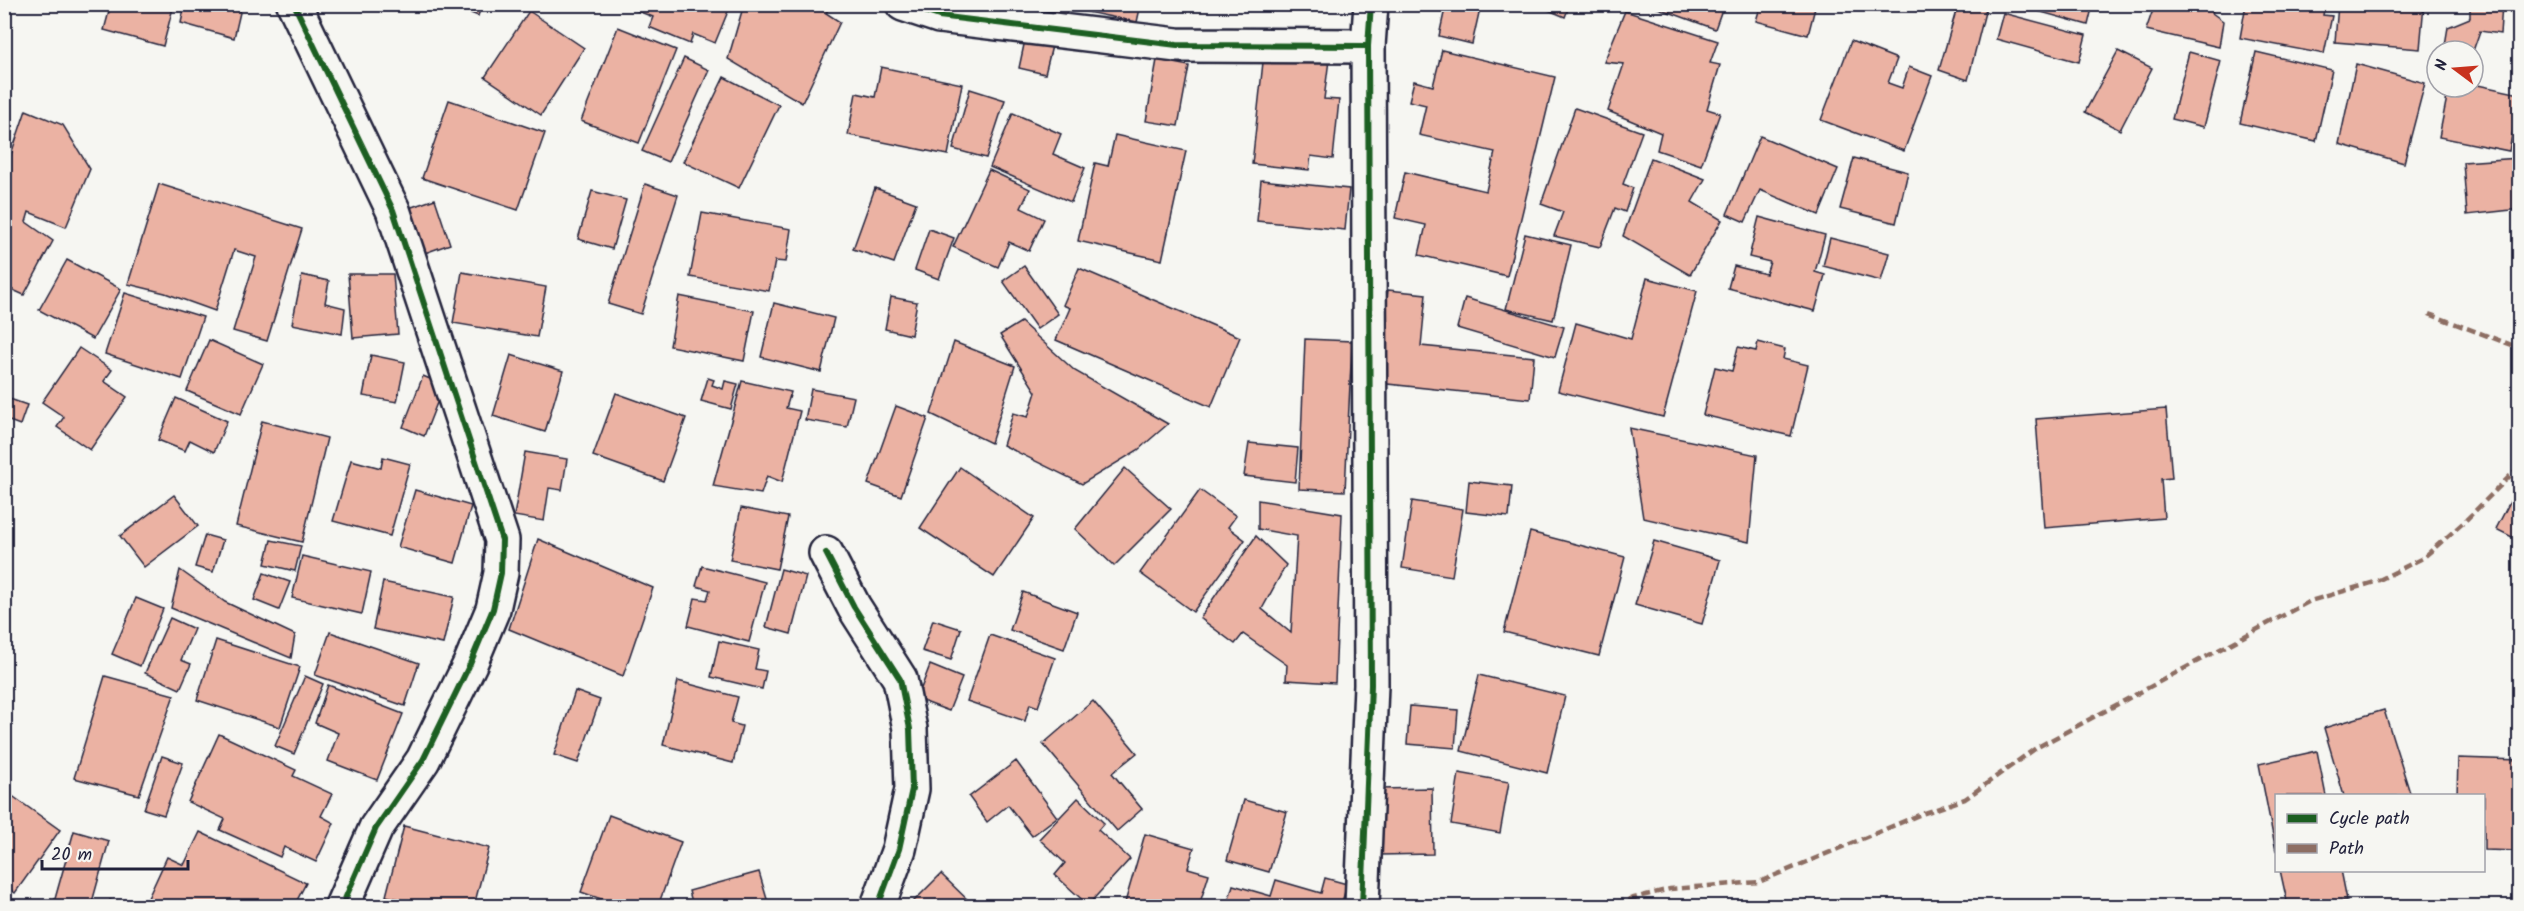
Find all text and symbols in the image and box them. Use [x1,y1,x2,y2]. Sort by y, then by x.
north arrow [2425,39,2485,99]
text: N [2429,57,2455,74]
legend [2275,794,2485,872]
text: Cycle path [2329,805,2410,834]
scale bar [42,833,188,871]
text: Path [2329,835,2364,864]
text: 20 m [51,841,92,870]

